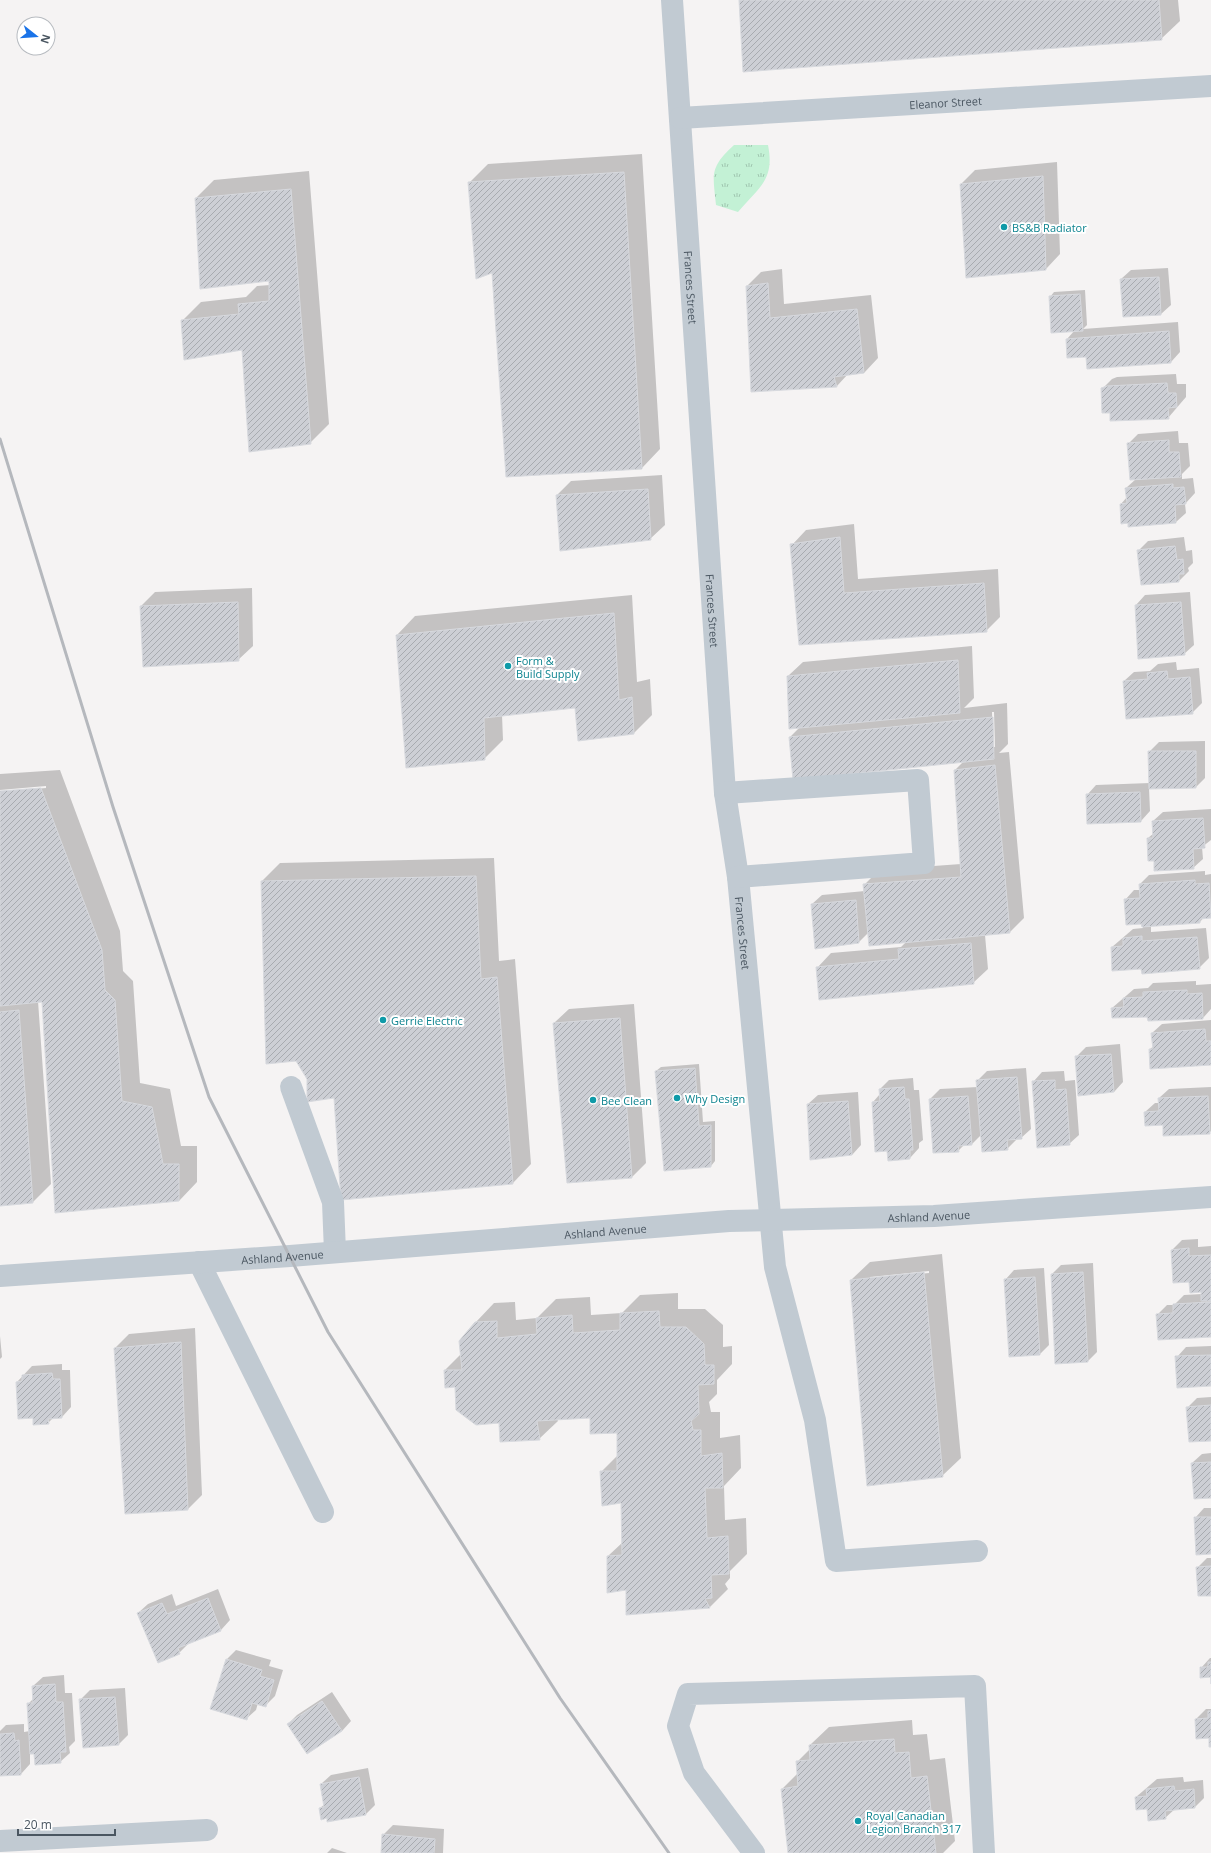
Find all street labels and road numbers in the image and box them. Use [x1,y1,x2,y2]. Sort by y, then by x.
street label: Eleanor Street [909,92,982,112]
street label: Frances Street [681,250,701,325]
street label: Frances Street [703,574,723,648]
street label: Frances Street [732,896,754,970]
street label: Ashland Avenue [887,1206,971,1225]
street label: Ashland Avenue [564,1220,647,1242]
street label: Ashland Avenue [241,1246,324,1267]

